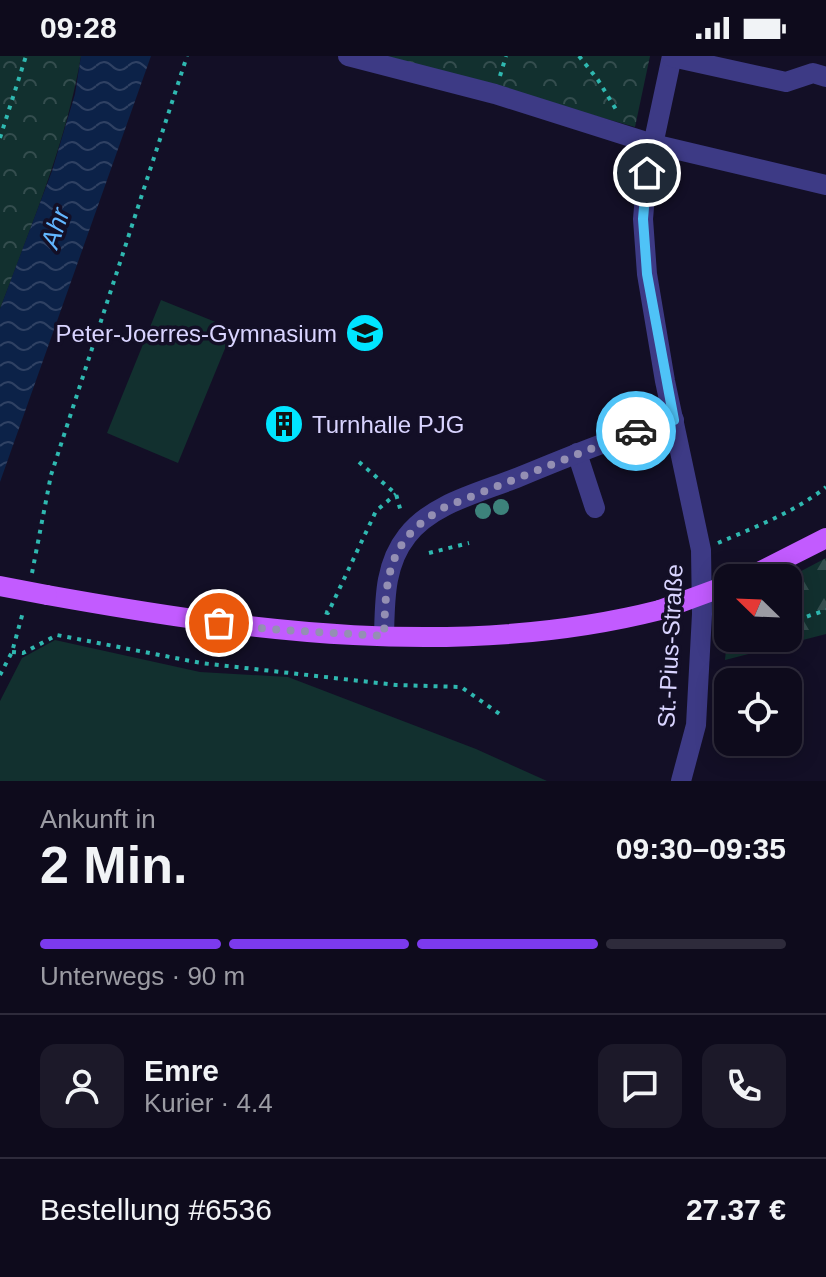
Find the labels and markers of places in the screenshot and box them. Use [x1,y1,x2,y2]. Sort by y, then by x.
pin [613,139,681,207]
school or university icon: Peter-Joerres-Gymnasium [344,312,386,354]
place label: Peter-Joerres-Gymnasium [56,320,337,347]
building icon: Turnhalle PJG [263,403,305,445]
place label: Turnhalle PJG [312,411,465,438]
pin [185,589,253,657]

